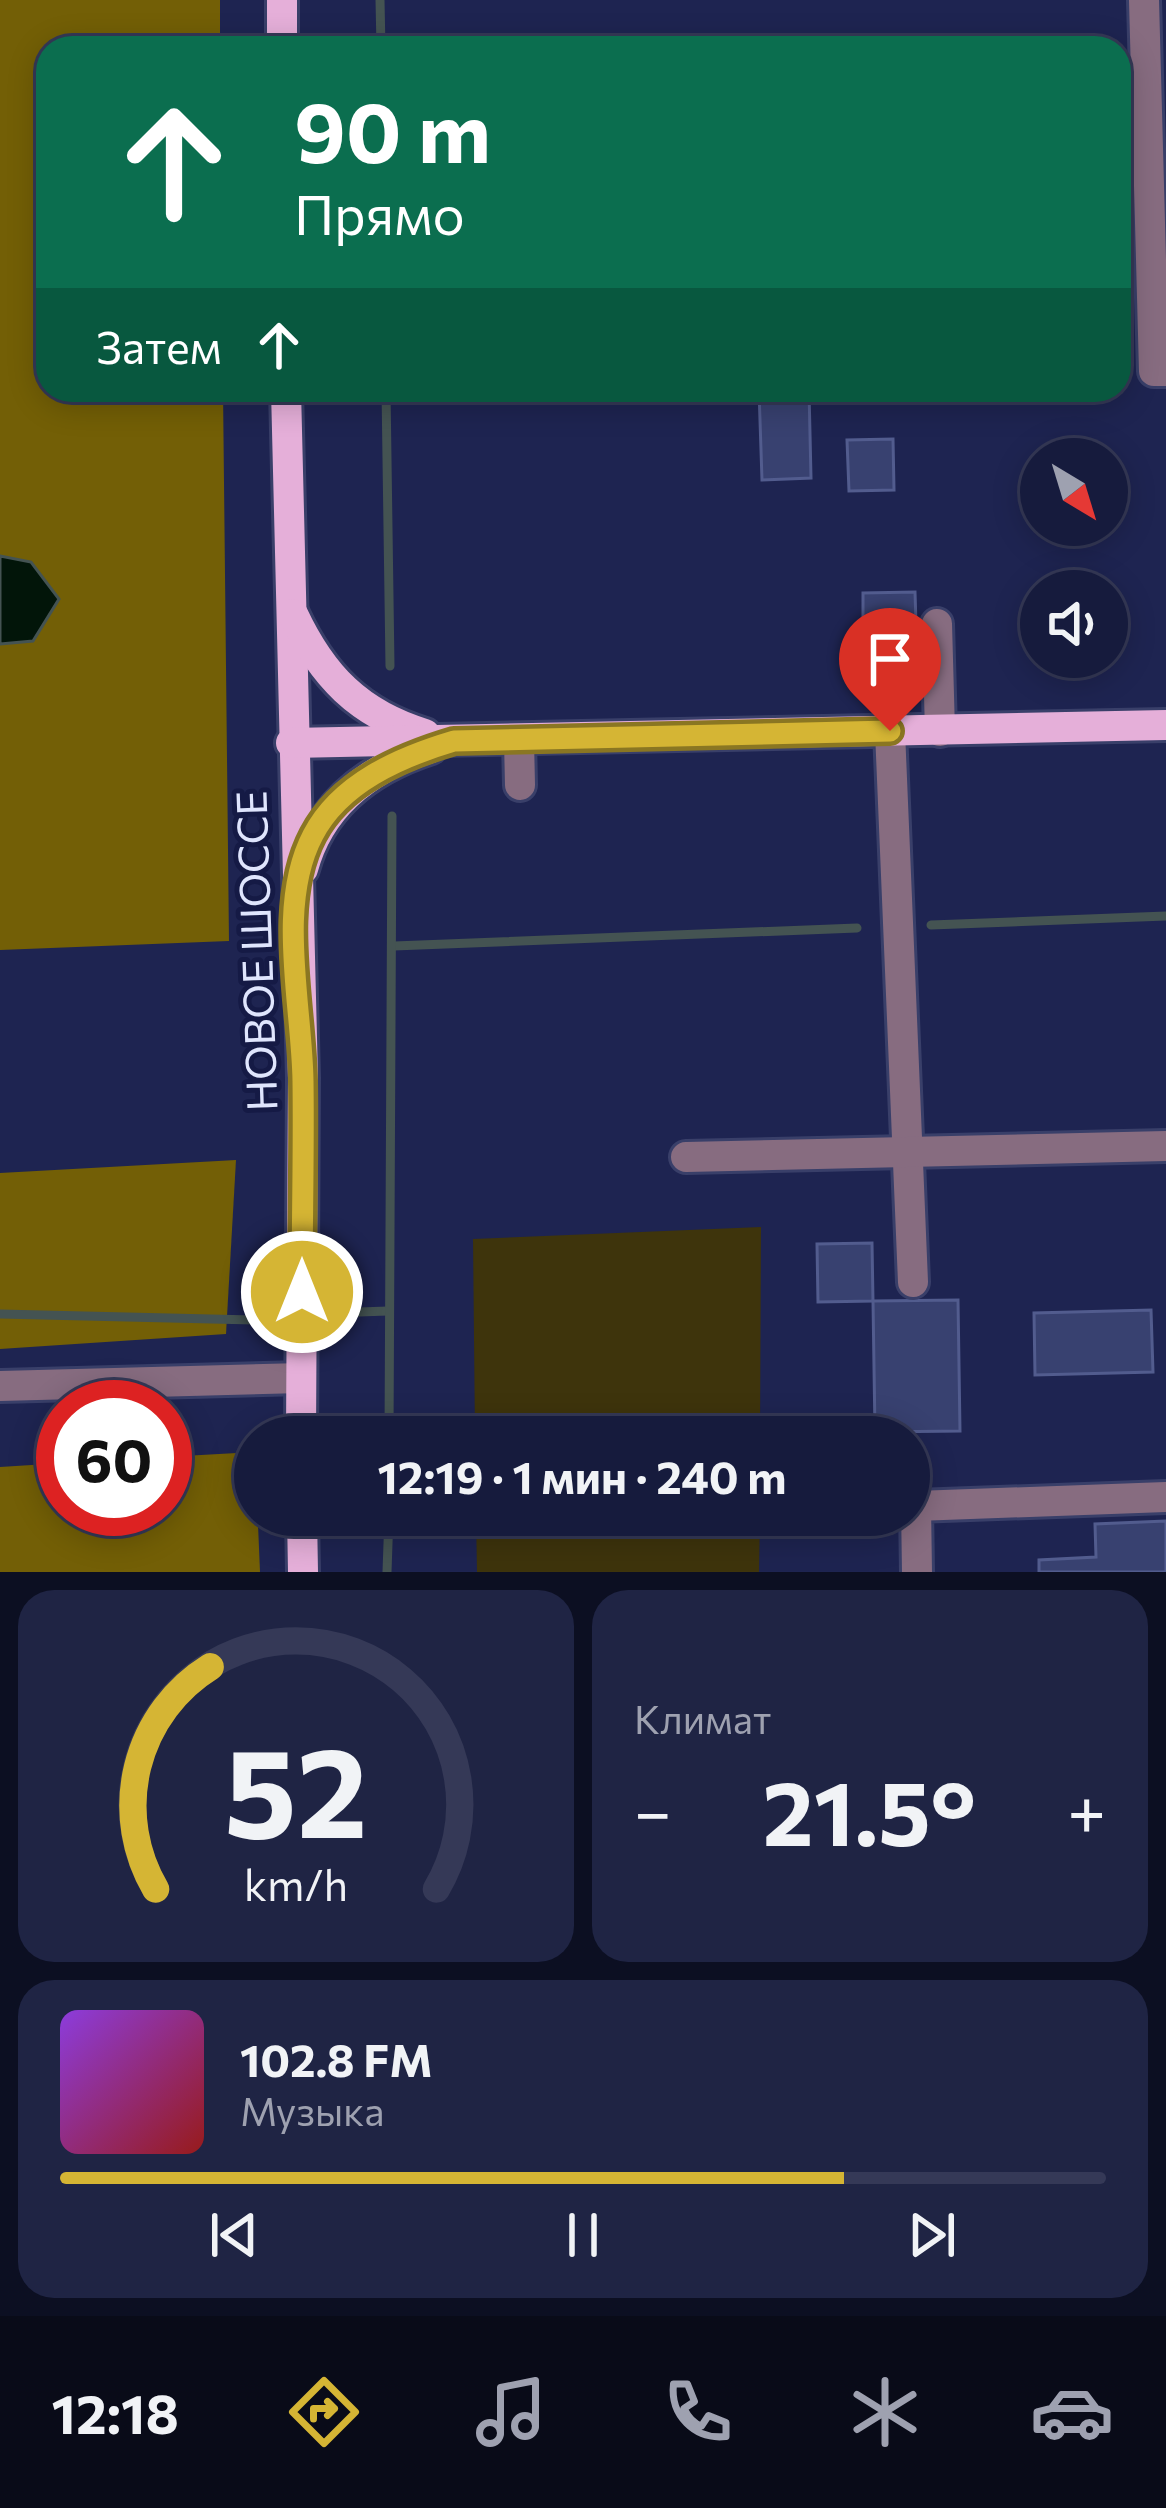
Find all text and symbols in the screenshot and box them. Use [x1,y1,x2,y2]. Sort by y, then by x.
text: 90 m [294,78,491,180]
icon: ahead [96,84,252,240]
text: Прямо [294,180,465,246]
icon: ahead [246,312,312,378]
text: Затем [96,318,222,373]
north arrow [1020,438,1128,546]
map controls [1020,438,1128,678]
button: sound [1020,570,1128,678]
pin [839,608,941,731]
icon: arrive [857,626,923,692]
street label: НОВОЕ ШОССЕ [223,790,287,1112]
position arrow [239,1229,365,1355]
speed limit sign: 60 [36,1380,192,1536]
text: 12:19 · 1 мин · 240 m [377,1448,787,1503]
text: Климат [634,1694,771,1742]
text: 52 [224,1711,368,1864]
text: 21.5° [762,1754,976,1865]
text: − [634,1769,672,1850]
text: + [1067,1769,1106,1850]
text: km/h [244,1857,348,1910]
text: 102.8 FM [240,2031,433,2086]
text: Музыка [240,2086,384,2134]
icon: previous [201,2202,267,2268]
icon: pause [550,2202,616,2268]
icon: next [899,2202,965,2268]
icon: directions [282,2370,366,2454]
icon: music [469,2370,553,2454]
icon: phone [656,2370,740,2454]
icon: climate [843,2370,927,2454]
icon: car [1030,2370,1114,2454]
text: 12:18 [52,2379,179,2445]

